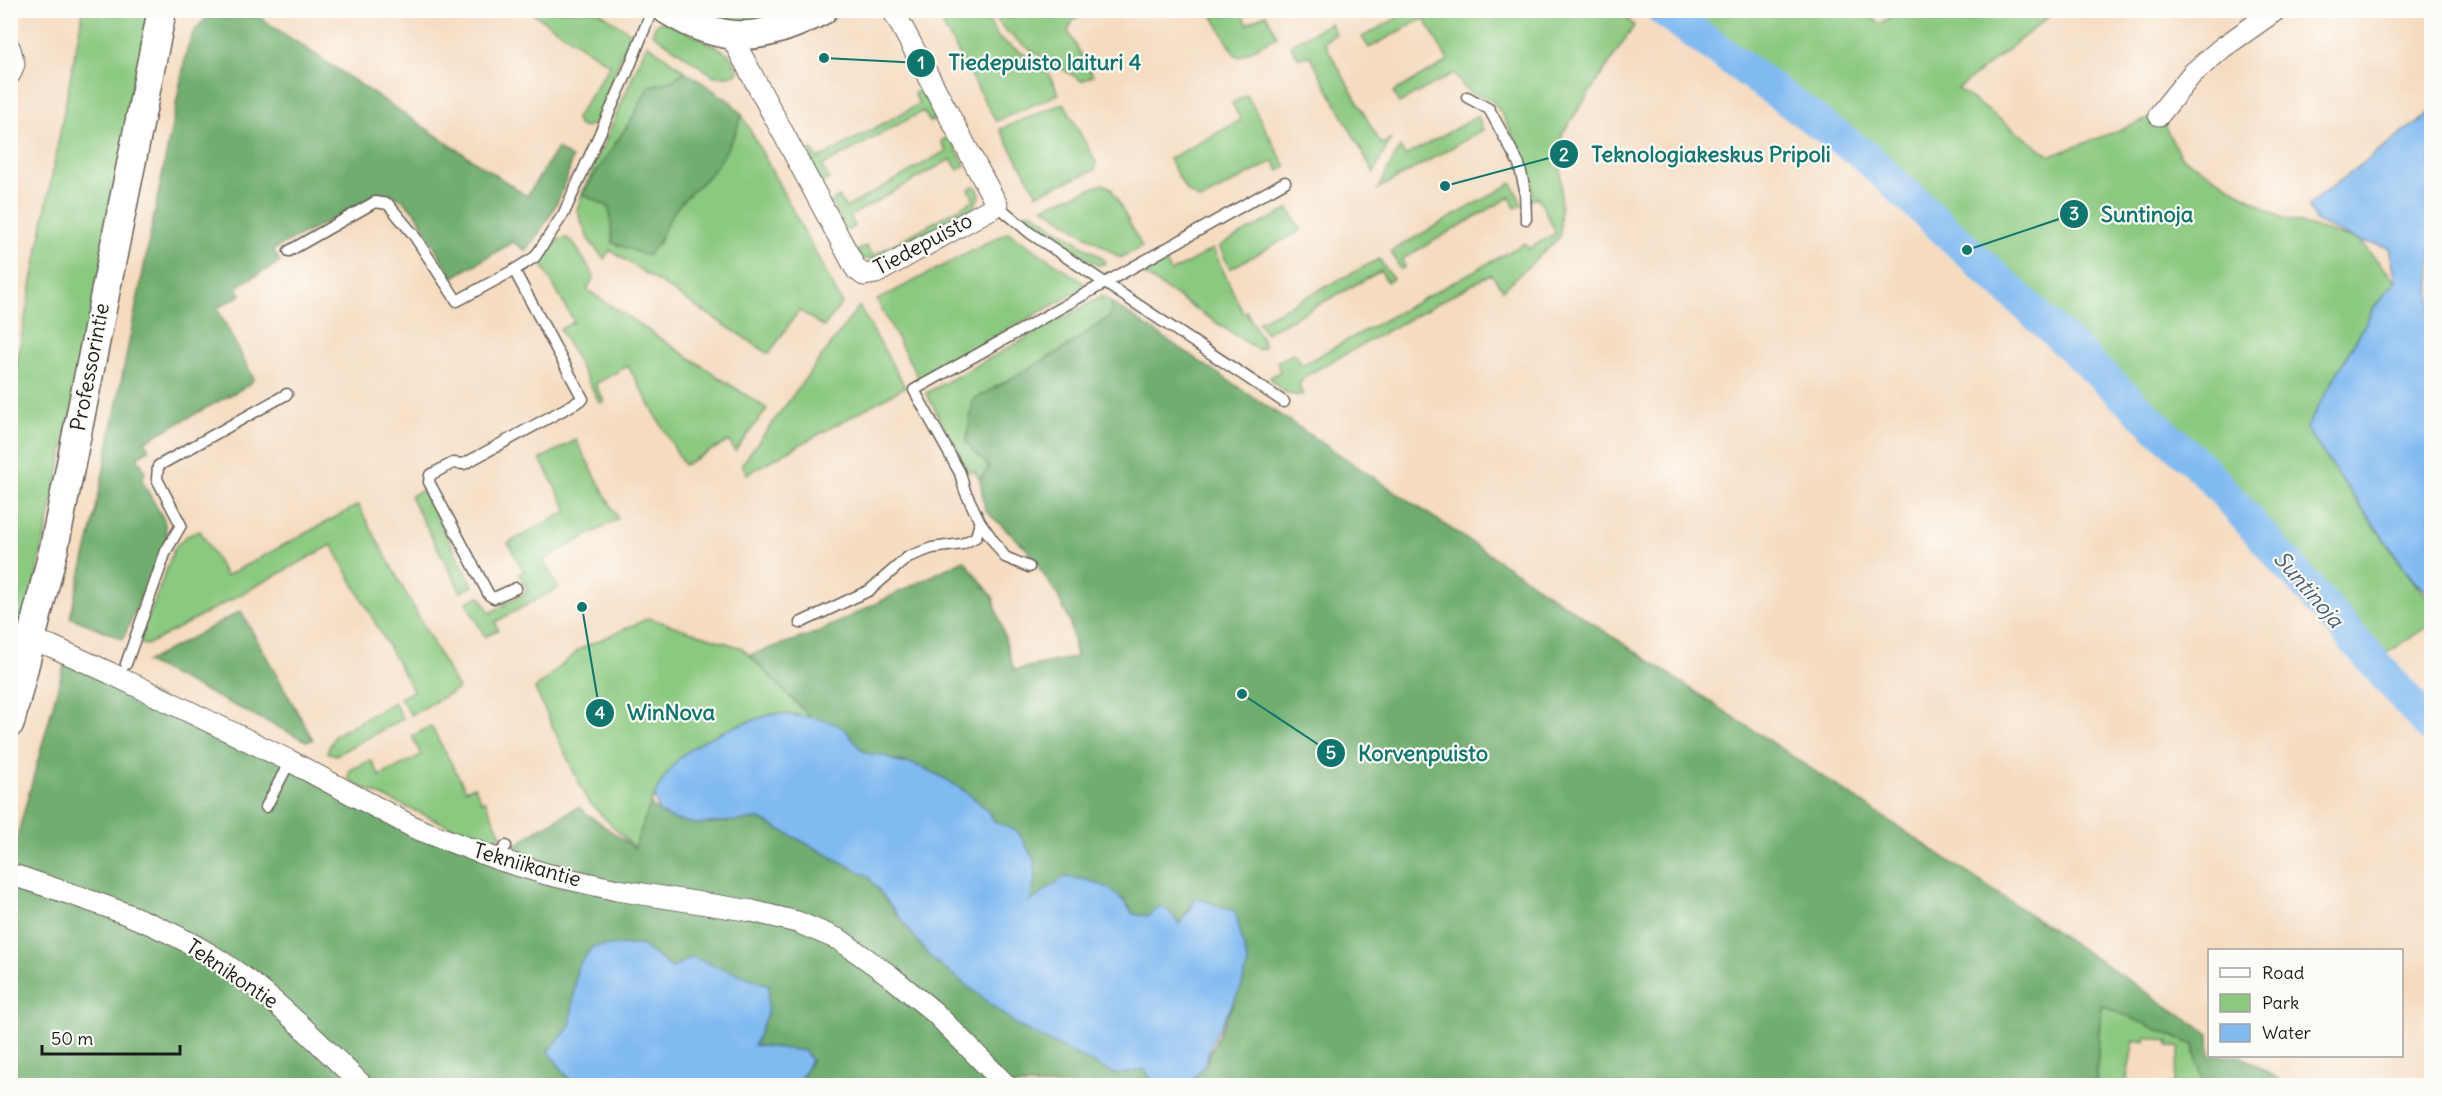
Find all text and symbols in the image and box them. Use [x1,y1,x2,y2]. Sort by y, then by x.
callout: Tiedepuisto laituri 4 [906,43,1153,83]
text: Tiedepuisto laituri 4 [949,48,1142,76]
text: 1 [917,51,925,74]
callout: Teknologiakeskus Pripoli [1549,134,1842,174]
text: Teknologiakeskus Pripoli [1591,140,1831,168]
text: 2 [1559,143,1569,166]
callout: Suntinoja [2059,194,2205,234]
text: Suntinoja [2101,200,2194,228]
text: 3 [2069,202,2079,225]
street label: Tiedepuisto [869,206,977,281]
street label: Professorintie [64,301,115,433]
water label: Suntinoja [2268,545,2351,634]
callout: WinNova [585,693,727,733]
text: WinNova [627,698,715,726]
text: 4 [595,701,606,724]
callout: Korvenpuisto [1316,733,1500,773]
text: Korvenpuisto [1358,739,1488,767]
text: 5 [1326,741,1336,764]
street label: Tekniikantie [470,836,584,893]
street label: Teknikontie [181,933,284,1014]
legend [2208,949,2403,1057]
text: Road [2262,961,2305,984]
text: Park [2262,991,2299,1014]
scale bar [42,1018,180,1056]
text: Water [2262,1021,2312,1044]
text: 50 m [51,1027,93,1050]

